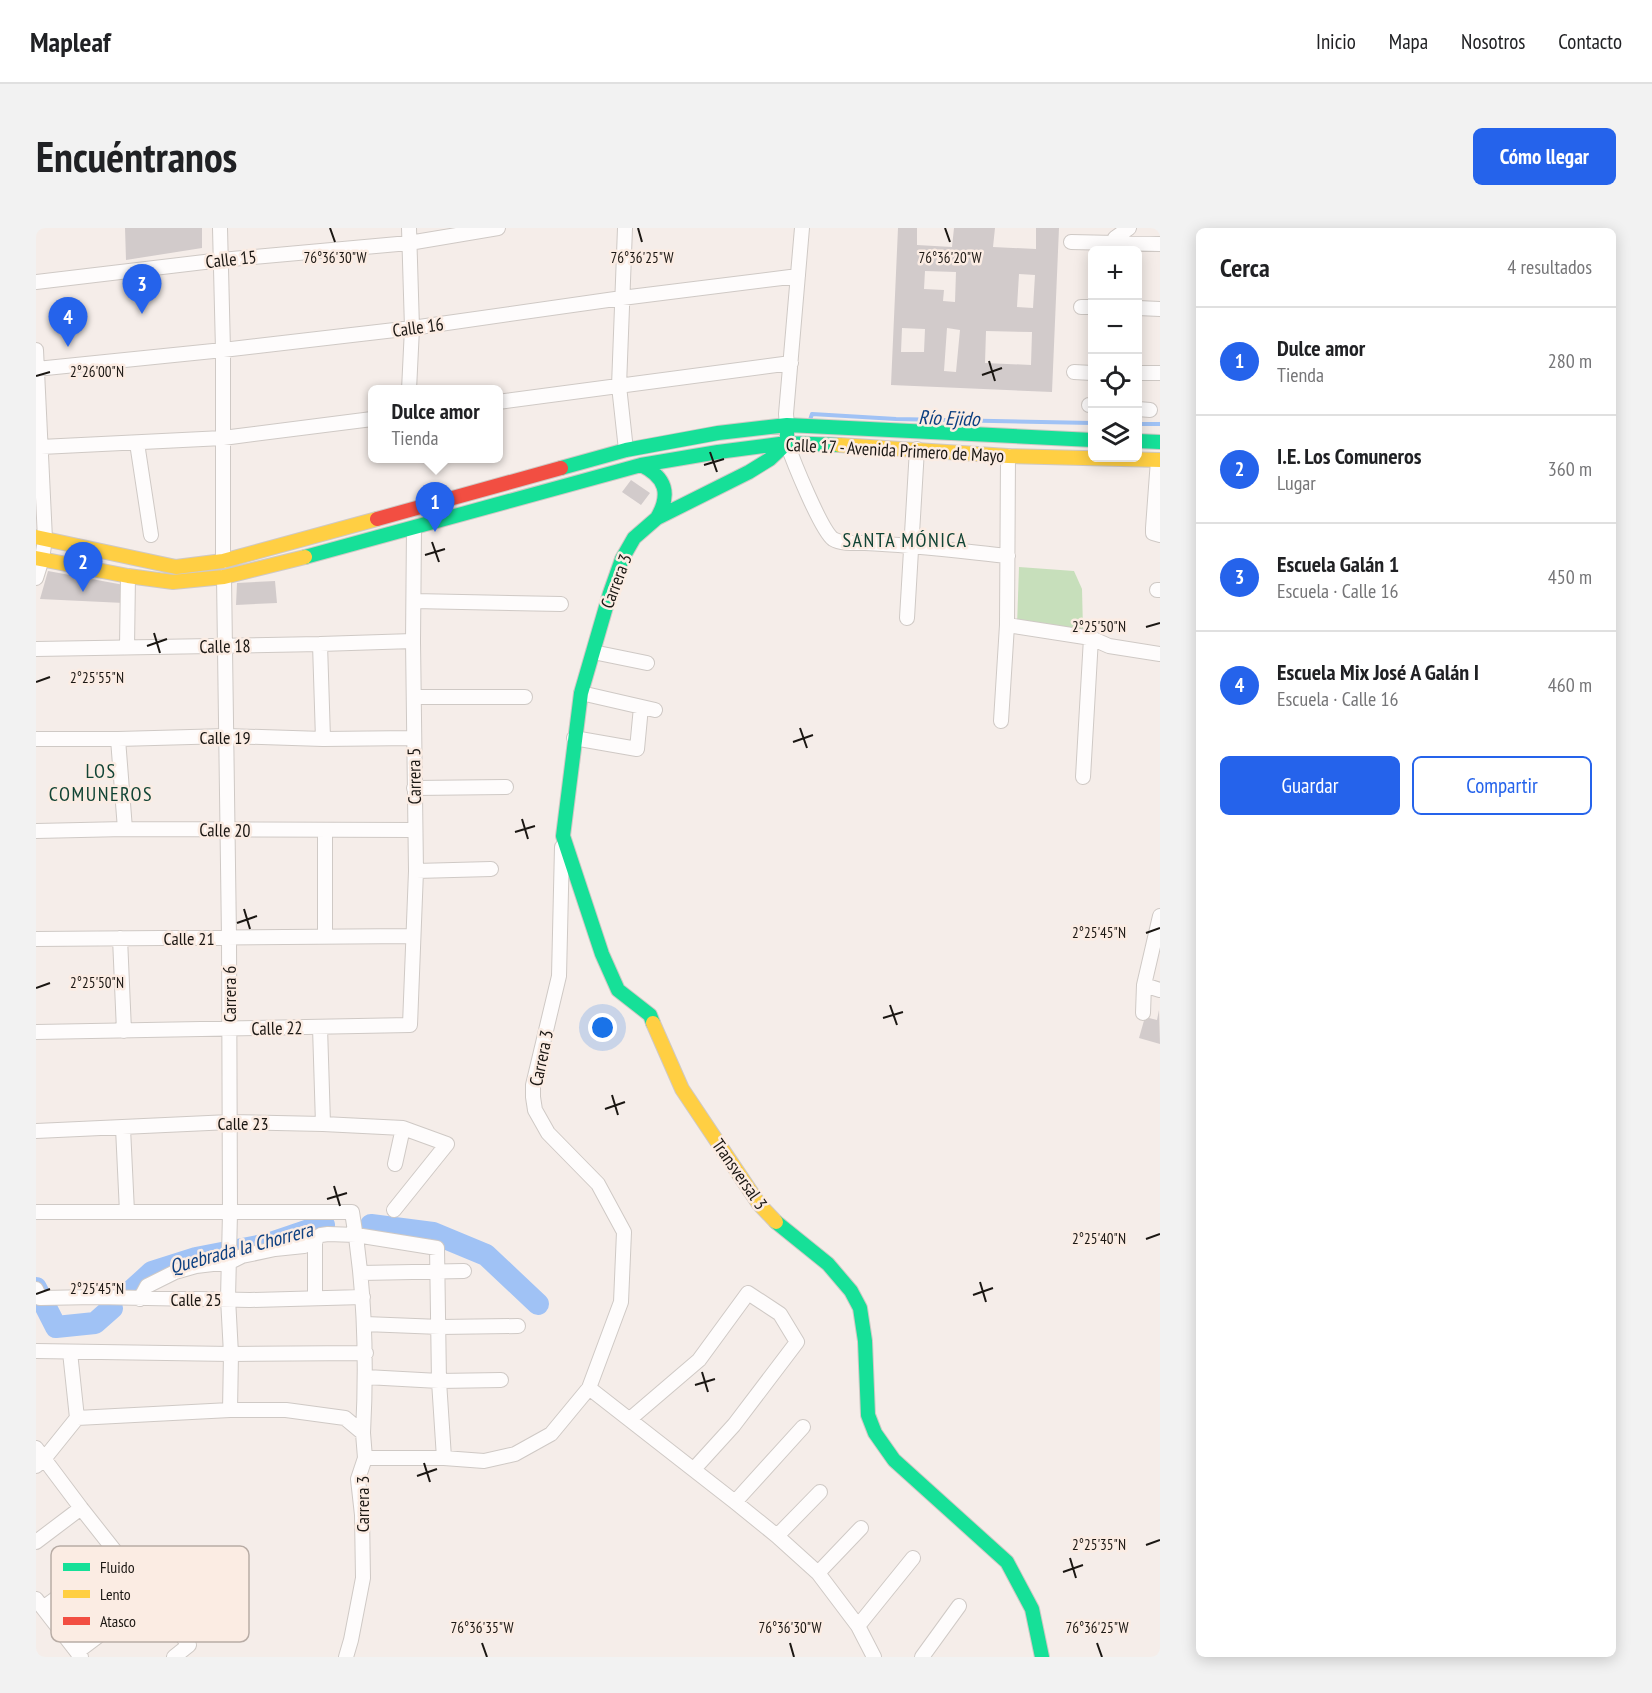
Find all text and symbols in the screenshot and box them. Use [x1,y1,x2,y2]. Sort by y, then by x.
text: Mapleaf [30,23,111,60]
text: Inicio [1316,28,1356,55]
text: Mapa [1389,28,1428,55]
text: Nosotros [1461,28,1525,55]
text: Contacto [1558,28,1622,55]
button: Cómo llegar [1473,128,1616,185]
text: Encuéntranos [36,129,237,184]
street label: Calle 15 [204,245,258,273]
map controls [1088,246,1142,462]
button: + [1088,246,1142,300]
text: 76°36'30"W [303,248,367,267]
text: 76°36'25"W [610,248,674,267]
text: 76°36'20"W [918,248,982,267]
text: Cerca [1220,251,1270,284]
text: 4 resultados [1507,254,1592,280]
pin: 3 [122,264,162,314]
pin: 4 [48,298,87,347]
button: − [1088,300,1142,354]
street label: Calle 16 [391,312,445,342]
text: Dulce amor [1277,334,1365,362]
text: 1 [1235,348,1244,374]
text: 280 m [1548,348,1592,374]
button: locate [1088,354,1142,408]
text: 2°26'00"N [70,362,124,381]
text: Tienda [1277,362,1324,388]
popup [368,385,503,463]
text: Dulce amor [391,397,480,425]
water label: Río Ejido [918,404,981,432]
button: layers [1088,408,1142,462]
text: Tienda [391,425,438,451]
street label: Calle 17 - Avenida Primero de Mayo [785,433,1005,467]
text: I.E. Los Comuneros [1277,442,1422,470]
text: 2 [1235,456,1244,482]
text: 360 m [1548,456,1592,482]
text: Lugar [1277,470,1316,496]
pin: 1 [416,482,454,532]
district label: SANTA MÓNICA [843,527,967,553]
pin: 2 [64,542,102,592]
street label: Carrera 3 [595,550,637,612]
text: Escuela Galán 1 [1277,550,1399,578]
text: 3 [1235,564,1244,590]
text: 450 m [1548,564,1592,590]
text: Escuela · Calle 16 [1277,578,1399,604]
text: 2°25'50"N [1072,617,1126,636]
street label: Calle 18 [199,634,251,658]
text: Escuela Mix José A Galán I [1277,658,1479,686]
text: 2°25'55"N [70,668,124,687]
text: 4 [1235,672,1244,698]
text: 460 m [1548,672,1592,698]
text: Escuela · Calle 16 [1277,686,1399,712]
street label: Calle 19 [199,726,251,749]
street label: Carrera 5 [402,748,426,804]
button: Guardar [1220,756,1400,815]
button: Compartir [1412,756,1592,815]
district label: LOS COMUNEROS [49,758,153,807]
street label: Calle 20 [199,818,251,842]
text: 2°25'45"N [1072,923,1126,942]
street label: Calle 21 [163,927,215,950]
street label: Carrera 6 [218,966,241,1022]
text: 2°25'50"N [70,973,124,992]
your location [588,1013,617,1042]
street label: Calle 22 [251,1016,303,1040]
street label: Carrera 3 [524,1028,558,1088]
street label: Calle 23 [217,1112,269,1135]
street label: Transversal 3 [707,1134,773,1214]
water label: Quebrada la Chorrera [167,1216,316,1280]
text: 2°25'40"N [1072,1229,1126,1248]
text: 2°25'45"N [70,1279,124,1298]
street label: Calle 25 [170,1288,222,1311]
street label: Carrera 3 [351,1476,374,1532]
text: 2°25'35"N [1072,1535,1126,1554]
legend [51,1546,249,1642]
text: Fluido [100,1557,135,1577]
text: Lento [100,1584,131,1604]
text: Atasco [100,1611,136,1631]
text: 76°36'35"W [450,1618,514,1637]
text: 76°36'30"W [758,1618,822,1637]
text: 76°36'25"W [1065,1618,1129,1637]

